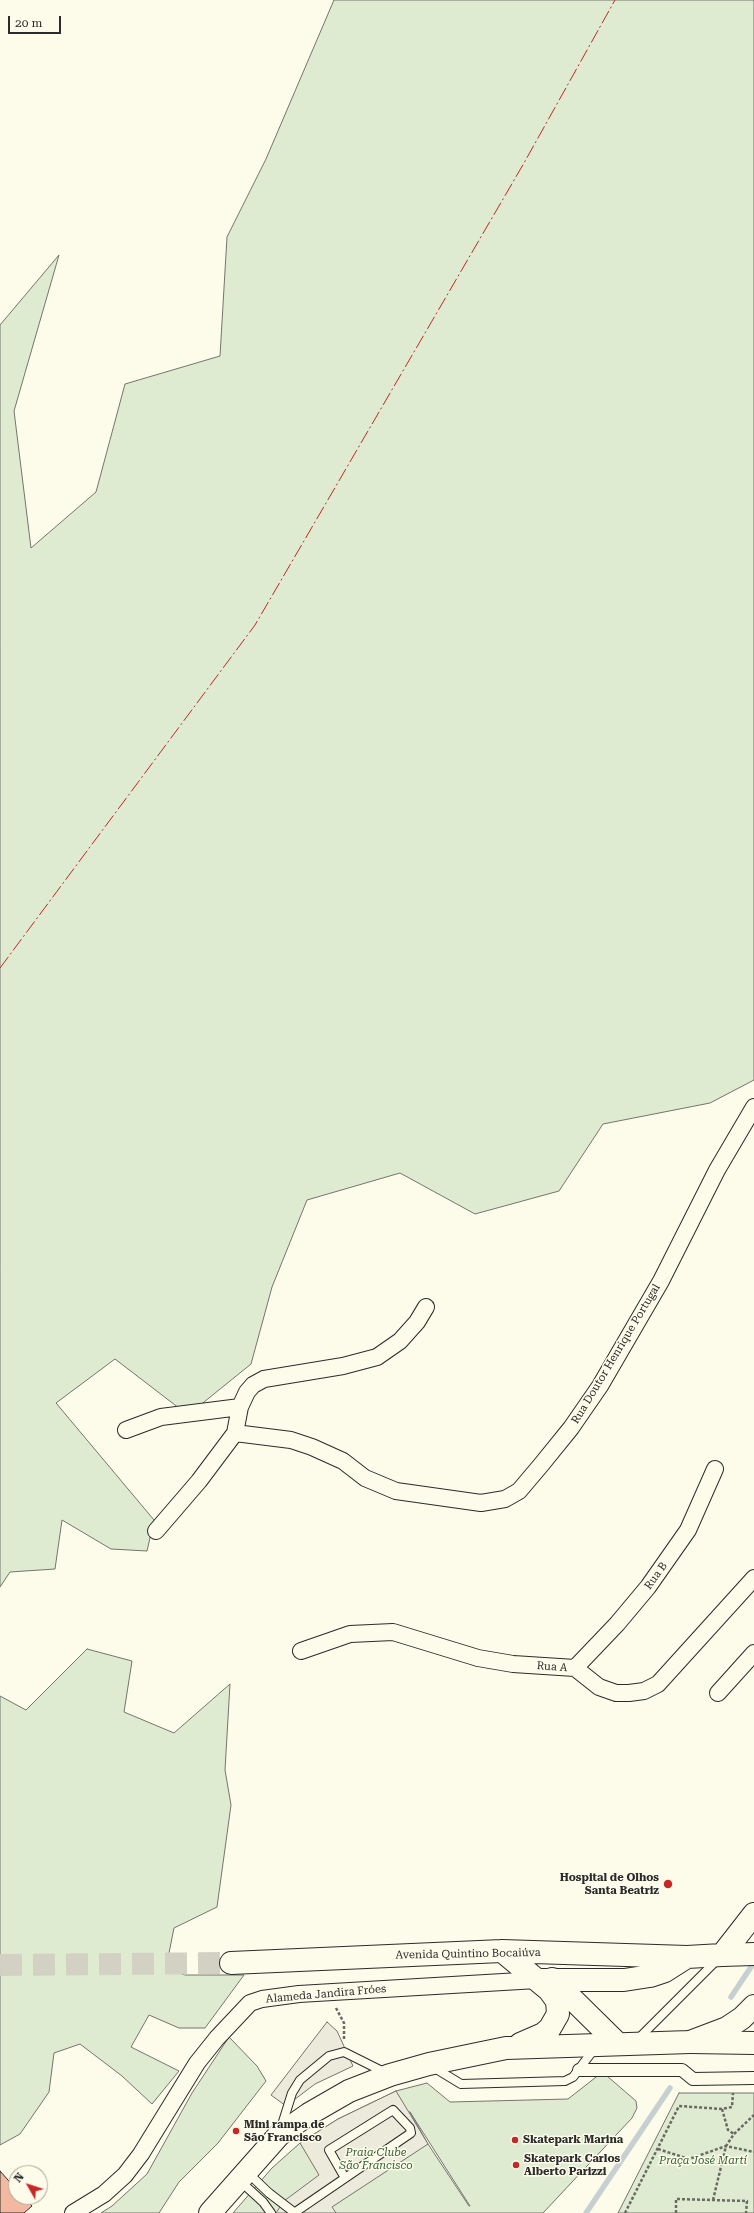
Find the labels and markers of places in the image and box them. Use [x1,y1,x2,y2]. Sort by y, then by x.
place label: Hospital de Olhos Santa Beatriz [560,1871,659,1897]
marker: Hospital de Olhos Santa Beatriz [662,1878,674,1890]
place label: Mini rampa de São Francisco [244,2118,324,2144]
marker: Mini rampa de São Francisco [231,2126,241,2136]
place label: Skatepark Marina [523,2133,623,2147]
marker: Skatepark Marina [510,2135,520,2145]
place label: Skatepark Carlos Alberto Parizzi [524,2152,620,2178]
marker: Skatepark Carlos Alberto Parizzi [511,2160,521,2170]

